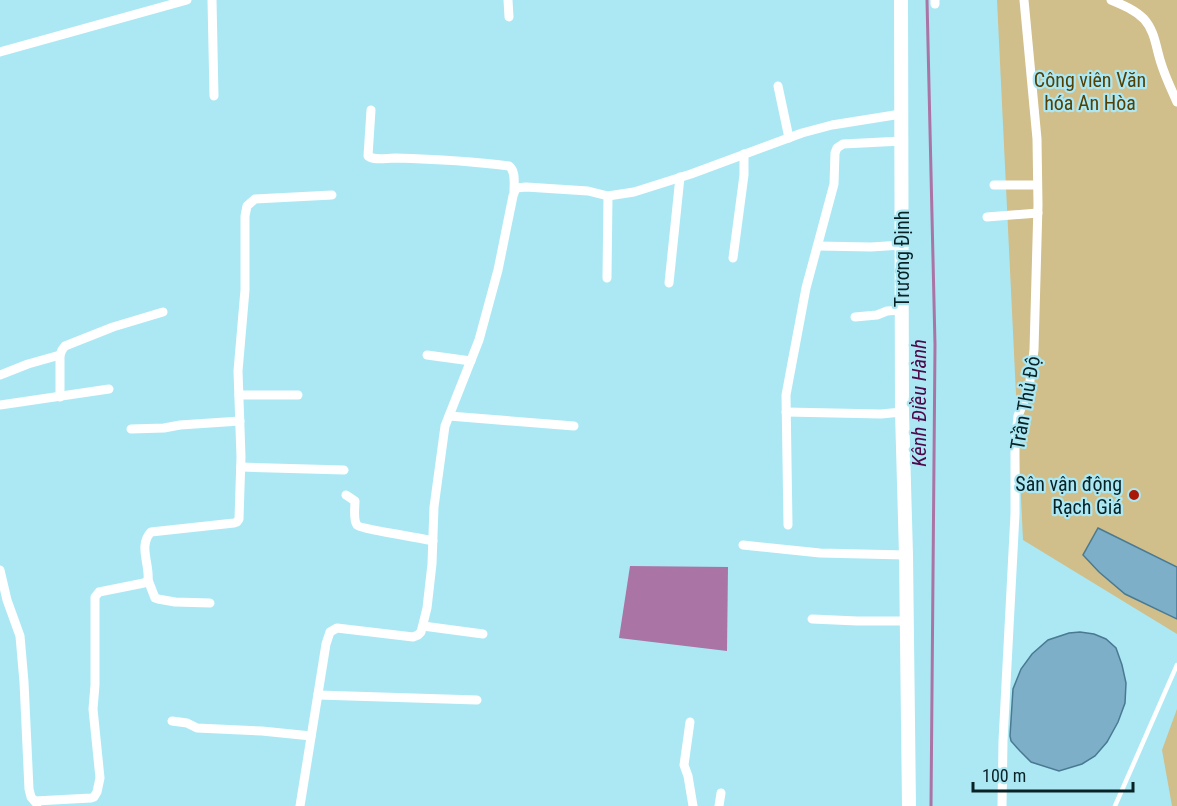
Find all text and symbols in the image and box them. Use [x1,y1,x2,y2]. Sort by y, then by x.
park label: Công viên Văn hóa An Hòa [1034,68,1146,115]
street label: Trương Định [890,211,914,307]
water label: Kênh Điều Hành [907,339,931,467]
street label: Trần Thủ Độ [1005,354,1045,452]
place label: Sân vận động Rạch Giá [1015,472,1122,519]
marker: Sân vận động Rạch Giá [1127,488,1141,502]
scale bar [973,755,1134,793]
text: 100 m [982,765,1026,786]

